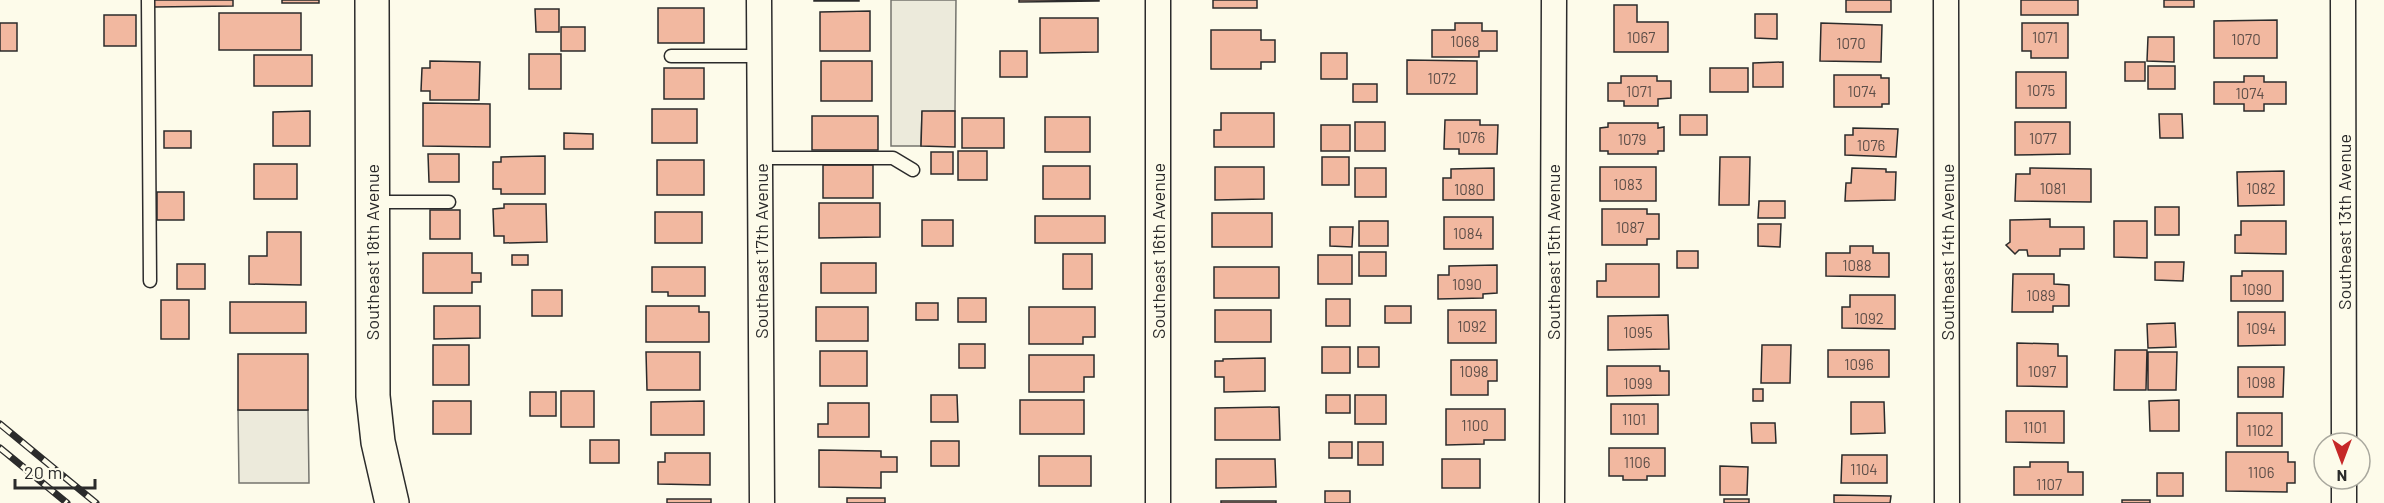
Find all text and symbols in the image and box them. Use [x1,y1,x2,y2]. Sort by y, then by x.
house number: 1067 [1627,28,1655,46]
house number: 1071 [2032,28,2058,46]
house number: 1070 [2231,30,2261,48]
house number: 1068 [1450,32,1480,50]
house number: 1070 [1836,34,1866,52]
house number: 1072 [1428,69,1456,87]
house number: 1075 [2027,81,2055,99]
house number: 1071 [1626,82,1652,100]
house number: 1074 [1847,82,1877,100]
house number: 1074 [2235,84,2265,102]
house number: 1076 [1457,128,1485,146]
house number: 1077 [2029,129,2057,147]
house number: 1079 [1618,130,1646,148]
street label: Southeast 13th Avenue [2333,134,2355,310]
house number: 1076 [1857,136,1885,154]
street label: Southeast 17th Avenue [750,163,772,339]
street label: Southeast 16th Avenue [1147,163,1169,339]
street label: Southeast 18th Avenue [361,164,383,340]
street label: Southeast 15th Avenue [1542,164,1564,340]
street label: Southeast 14th Avenue [1936,164,1958,340]
house number: 1083 [1613,175,1643,193]
house number: 1081 [2040,179,2066,197]
house number: 1082 [2246,179,2276,197]
house number: 1080 [1454,180,1484,198]
house number: 1087 [1616,218,1644,236]
house number: 1084 [1453,224,1483,242]
house number: 1088 [1842,256,1872,274]
house number: 1090 [1452,275,1482,293]
house number: 1090 [2242,280,2272,298]
house number: 1089 [2026,286,2056,304]
house number: 1092 [1854,309,1884,327]
house number: 1092 [1457,317,1487,335]
house number: 1094 [2246,319,2276,337]
house number: 1095 [1623,323,1653,341]
house number: 1096 [1844,355,1874,373]
house number: 1098 [1459,362,1489,380]
house number: 1097 [2028,362,2056,380]
house number: 1098 [2246,373,2276,391]
house number: 1099 [1623,374,1653,392]
house number: 1101 [1622,410,1646,428]
house number: 1100 [1461,416,1489,434]
house number: 1101 [2023,418,2047,436]
house number: 1102 [2246,421,2274,439]
north arrow [2312,431,2372,491]
scale bar [15,452,94,490]
house number: 1106 [1624,453,1650,471]
house number: 1104 [1850,460,1878,478]
text: 20 m [24,461,62,483]
house number: 1106 [2248,463,2274,481]
text: N [2337,467,2347,486]
house number: 1107 [2036,475,2062,493]

